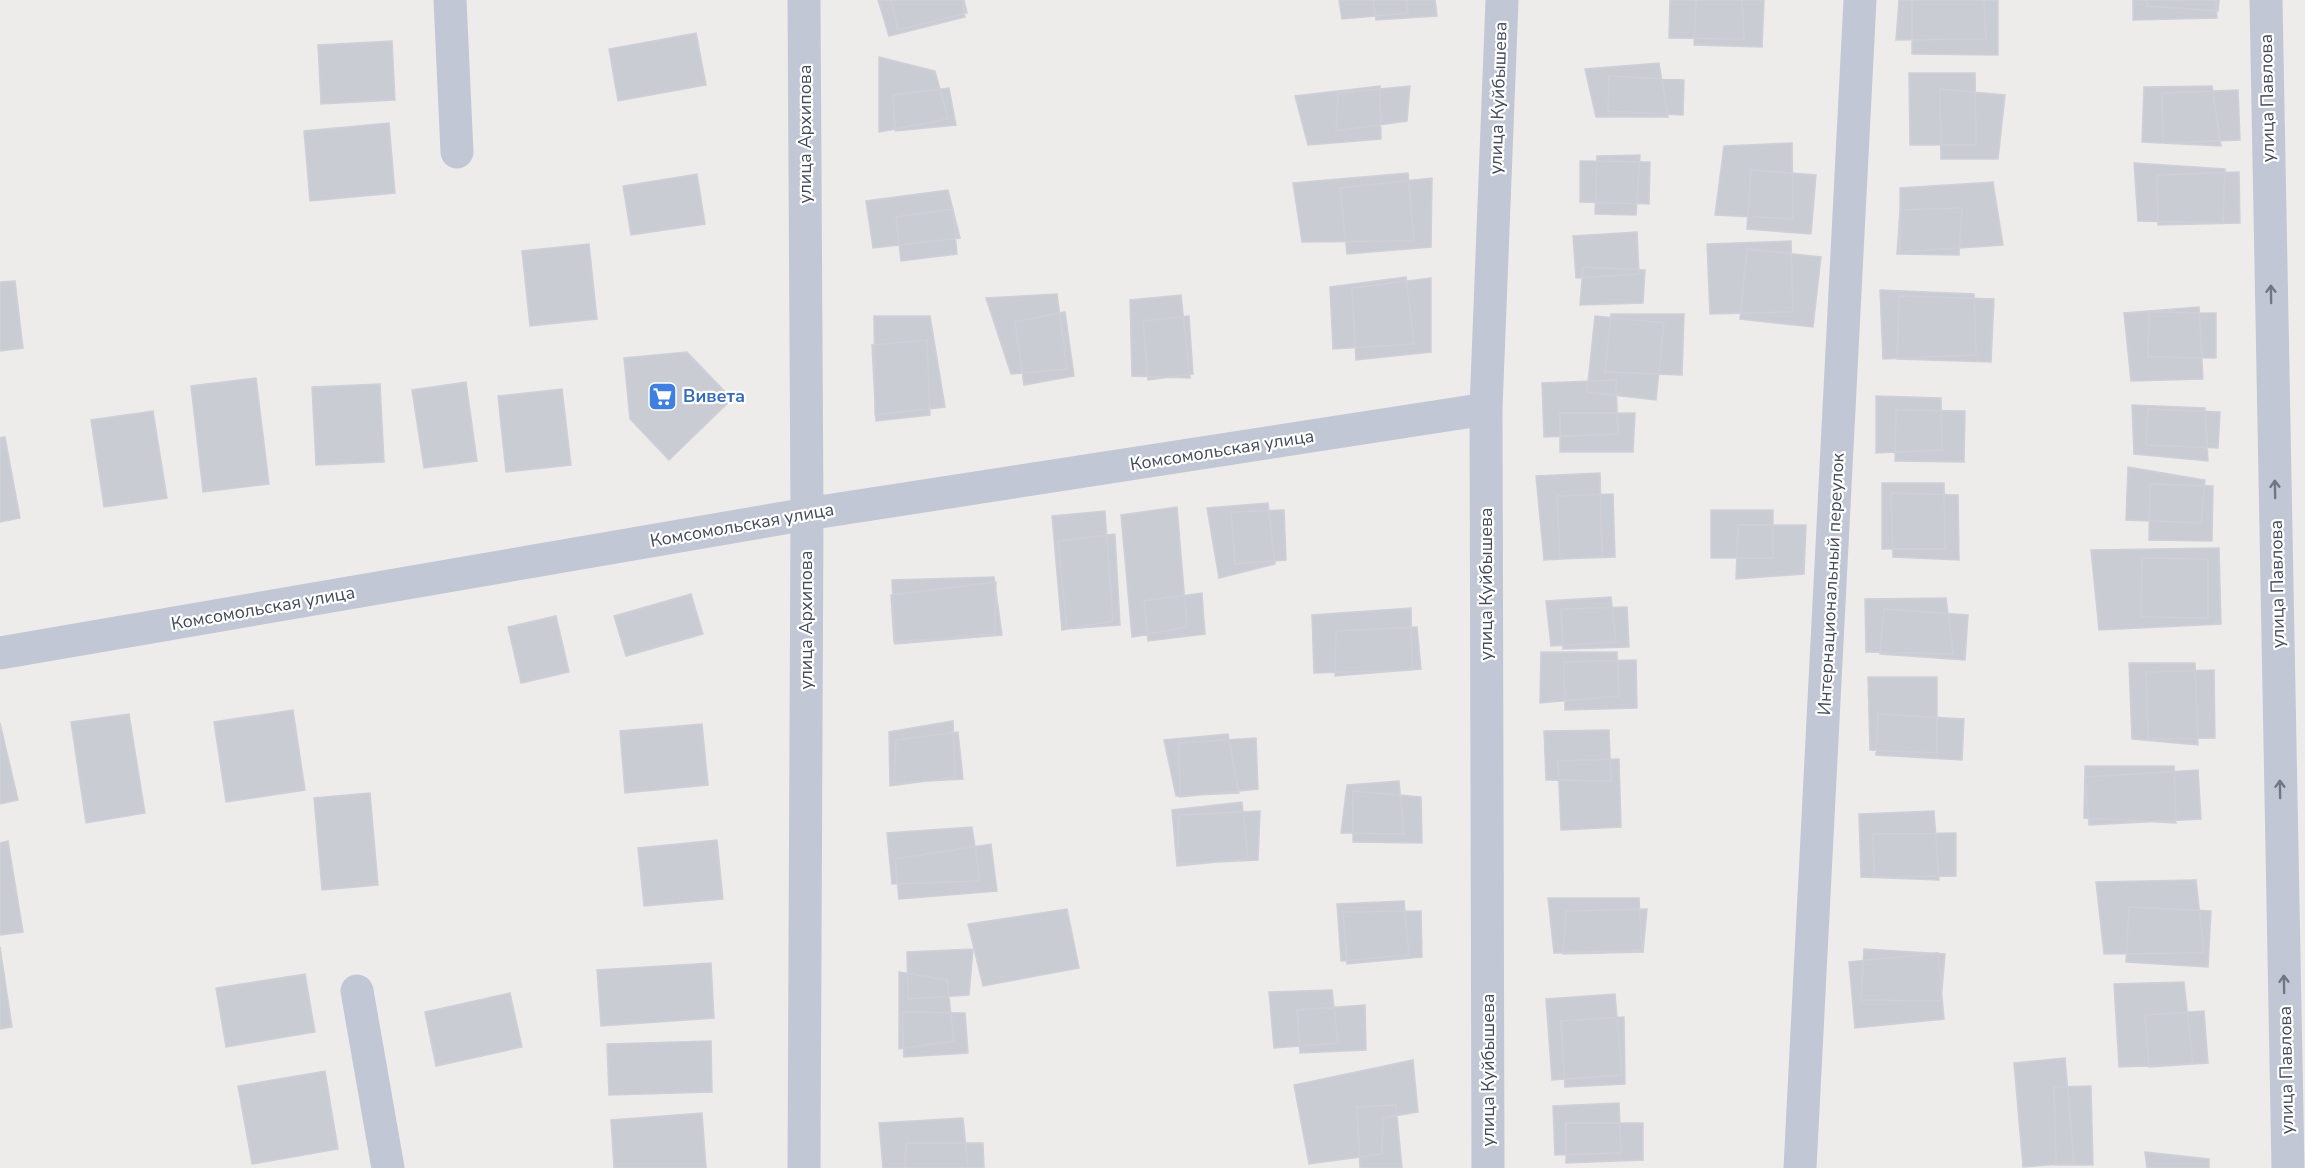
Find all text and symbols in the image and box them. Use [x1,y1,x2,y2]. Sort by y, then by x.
street label: улица Куйбышева [1483,21,1513,175]
street label: улица Павлова [2254,34,2280,162]
street label: улица Архипова [793,65,817,203]
one-way arrow [2265,284,2277,304]
supermarket icon: Вивета [646,380,678,412]
place label: Вивета [683,384,745,408]
street label: Комсомольская улица [1128,424,1316,476]
street label: Интернациональный переулок [1812,452,1850,716]
one-way arrow [2269,479,2281,499]
street label: Комсомольская улица [648,497,836,553]
street label: улица Куйбышева [1474,508,1498,660]
street label: улица Павлова [2264,520,2290,648]
street label: улица Архипова [794,551,818,689]
street label: Комсомольская улица [169,580,357,636]
one-way arrow [2275,779,2286,799]
one-way arrow [2278,974,2290,994]
street label: улица Куйбышева [1476,994,1500,1146]
street label: улица Павлова [2273,1006,2299,1134]

